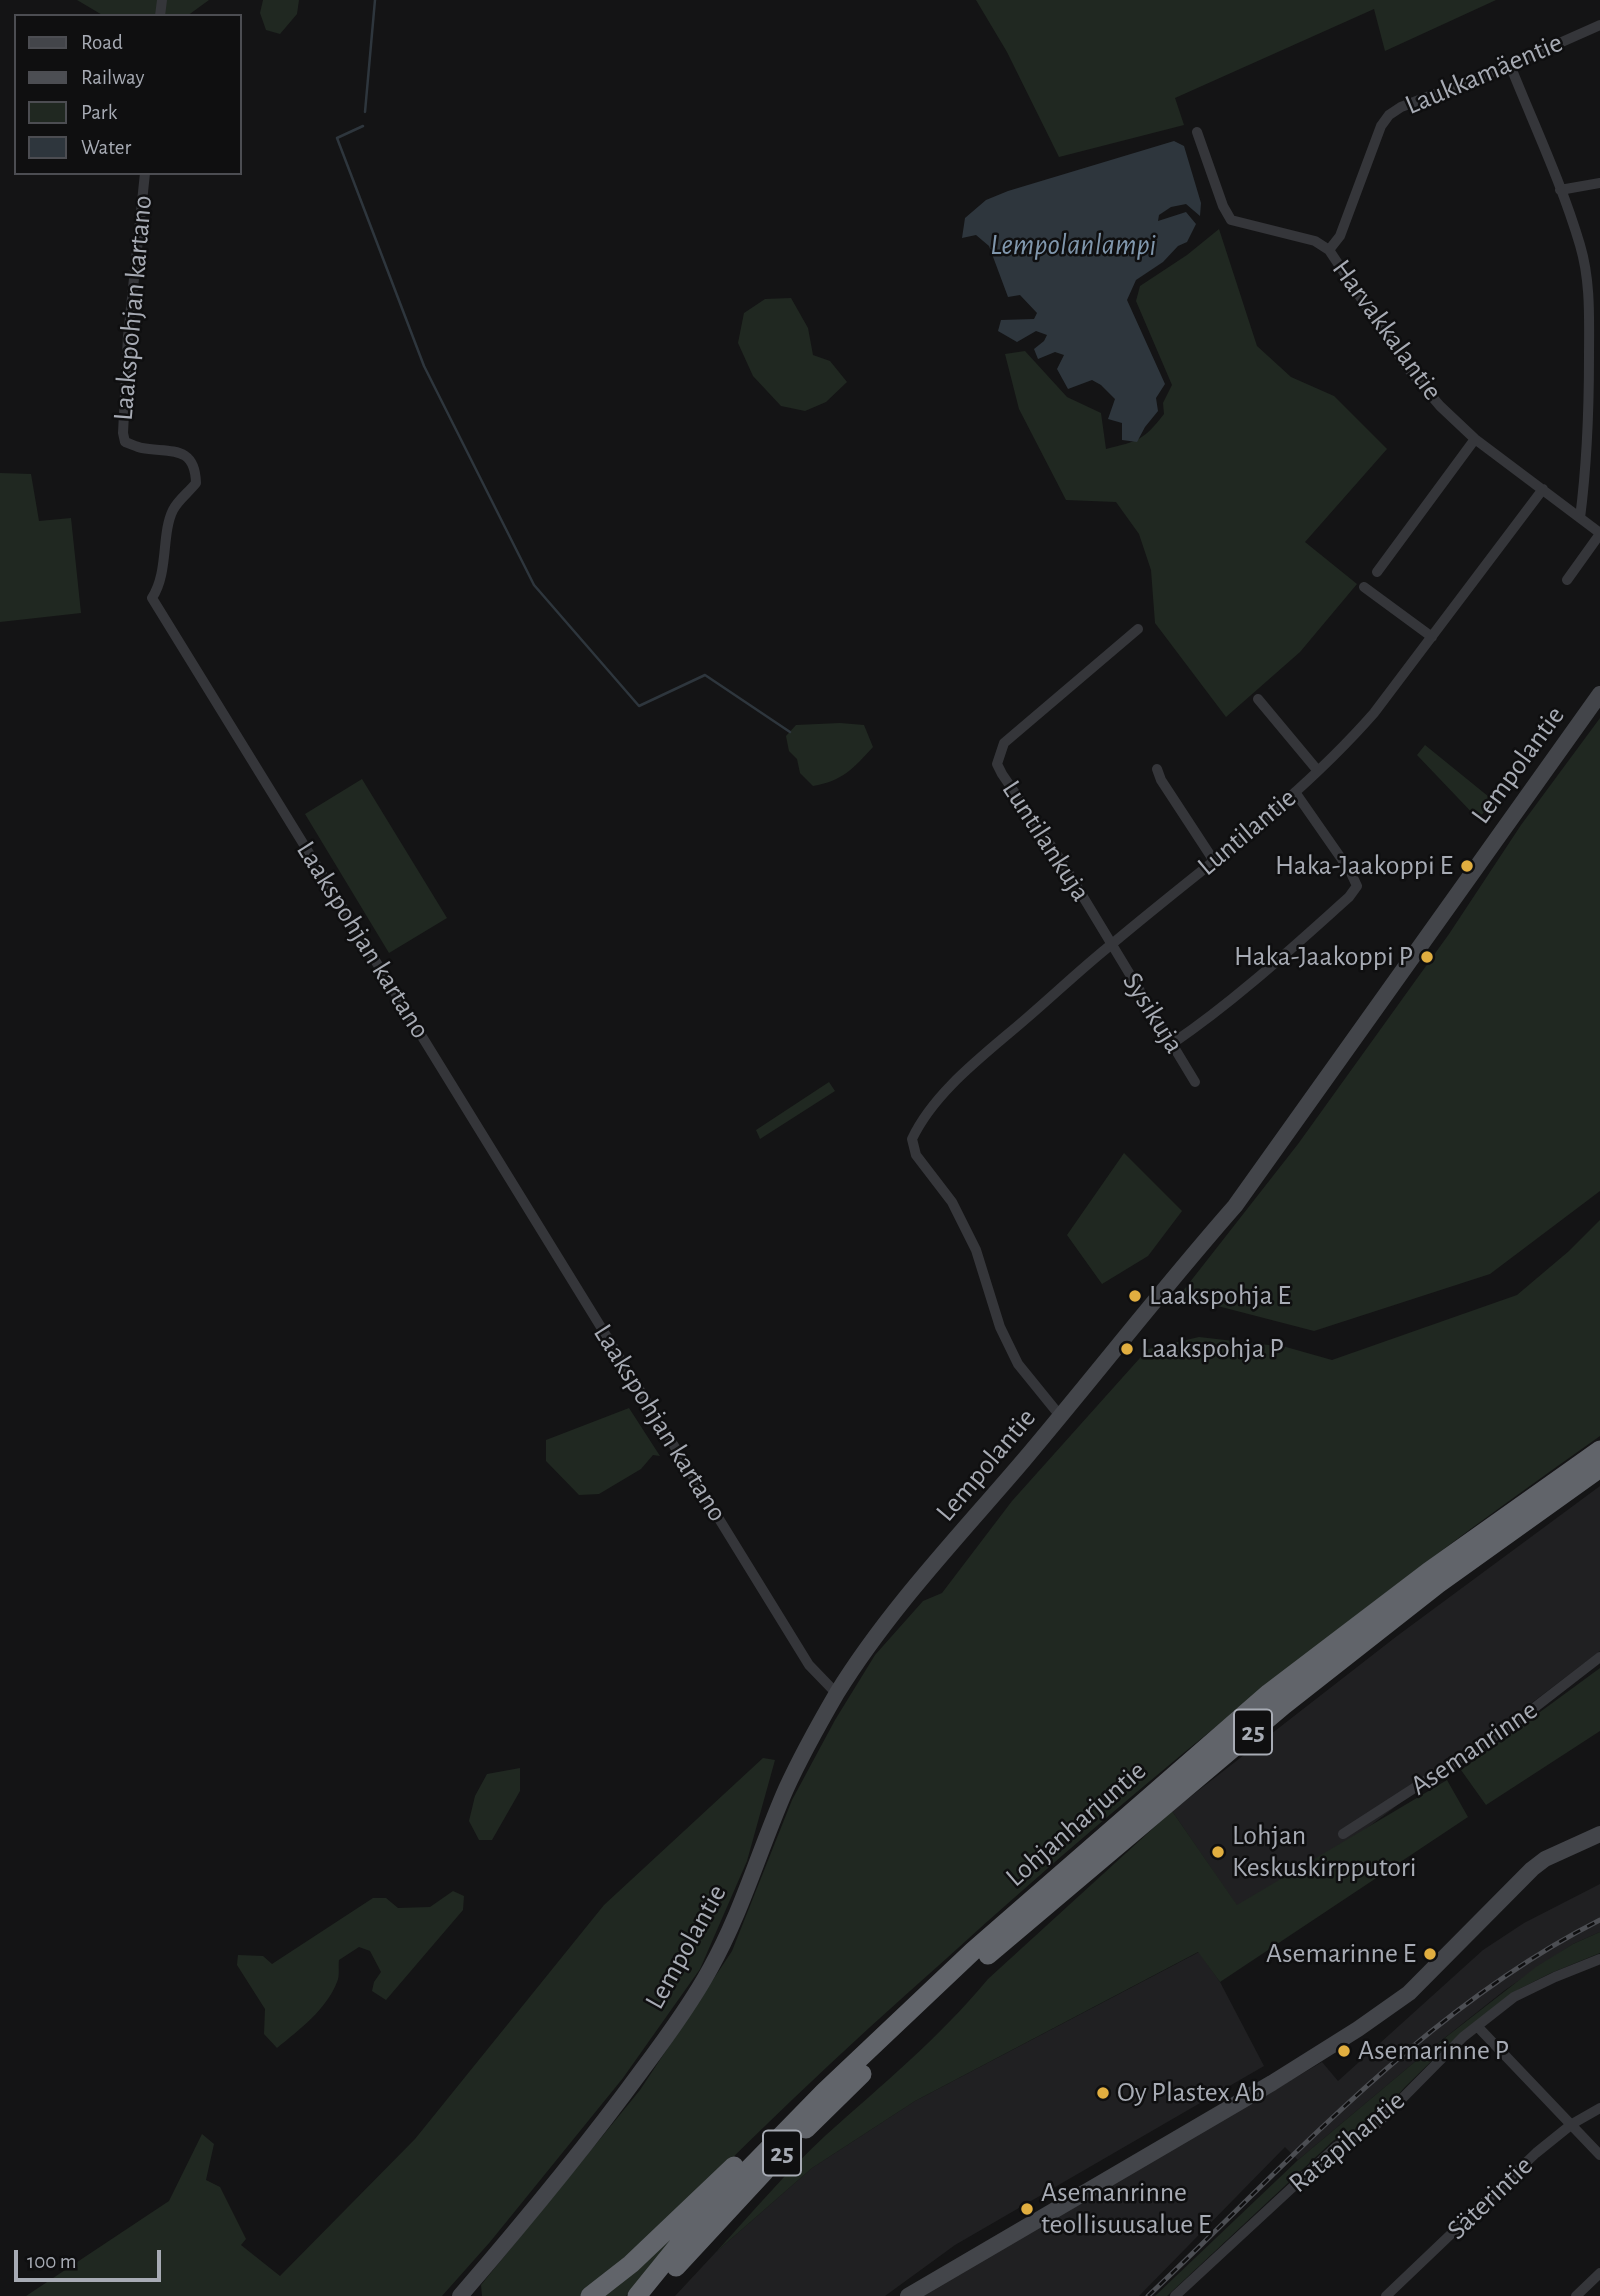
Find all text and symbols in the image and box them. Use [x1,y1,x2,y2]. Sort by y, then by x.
legend [14,14,242,175]
street label: Laukkamäentie [1400,26,1568,122]
text: Road [81,32,123,53]
text: Railway [81,67,144,88]
text: Park [81,102,117,123]
text: Water [81,137,131,158]
street label: Laakspohjan kartano [106,194,160,422]
water label: Lempolanlampi [990,227,1156,263]
street label: Harvakkalantie [1325,253,1449,407]
street label: Lempolantie [1464,700,1572,830]
street label: Luntilankuja [995,774,1097,908]
street label: Luntilantie [1191,781,1303,883]
street label: Laakspohjan kartano [289,835,437,1045]
place label: Haka-Jaakoppi E [1275,849,1453,883]
marker: Haka-Jaakoppi E [1459,858,1475,874]
place label: Haka-Jaakoppi P [1234,940,1413,974]
marker: Haka-Jaakoppi P [1419,949,1435,965]
street label: Sysikuja [1115,966,1191,1060]
place label: Laakspohja E [1149,1279,1291,1313]
marker: Laakspohja E [1127,1288,1143,1304]
street label: Laakspohjan kartano [586,1318,734,1528]
place label: Laakspohja P [1141,1332,1284,1366]
marker: Laakspohja P [1119,1341,1135,1357]
street label: Lempolantie [929,1402,1043,1528]
street label: Asemanrinne [1404,1693,1544,1803]
road number: 25 [1234,1709,1272,1754]
street label: Lohjanharjuntie [999,1754,1153,1894]
place label: Lohjan Keskuskirpputori [1232,1819,1417,1885]
marker: Lohjan Keskuskirpputori [1210,1844,1226,1860]
street label: Lempolantie [638,1879,734,2015]
place label: Asemarinne E [1266,1937,1416,1971]
marker: Asemarinne E [1422,1946,1438,1962]
place label: Asemarinne P [1358,2034,1509,2068]
marker: Asemarinne P [1336,2043,1352,2059]
place label: Oy Plastex Ab [1117,2076,1265,2110]
street label: Ratapihantie [1282,2084,1412,2200]
marker: Oy Plastex Ab [1095,2085,1111,2101]
road number: 25 [763,2130,801,2176]
street label: Säterintie [1440,2149,1540,2247]
place label: Asemanrinne teollisuusalue E [1041,2176,1211,2242]
marker: Asemanrinne teollisuusalue E [1019,2201,1035,2217]
scale bar [18,2236,164,2280]
text: 100 m [27,2251,77,2272]

